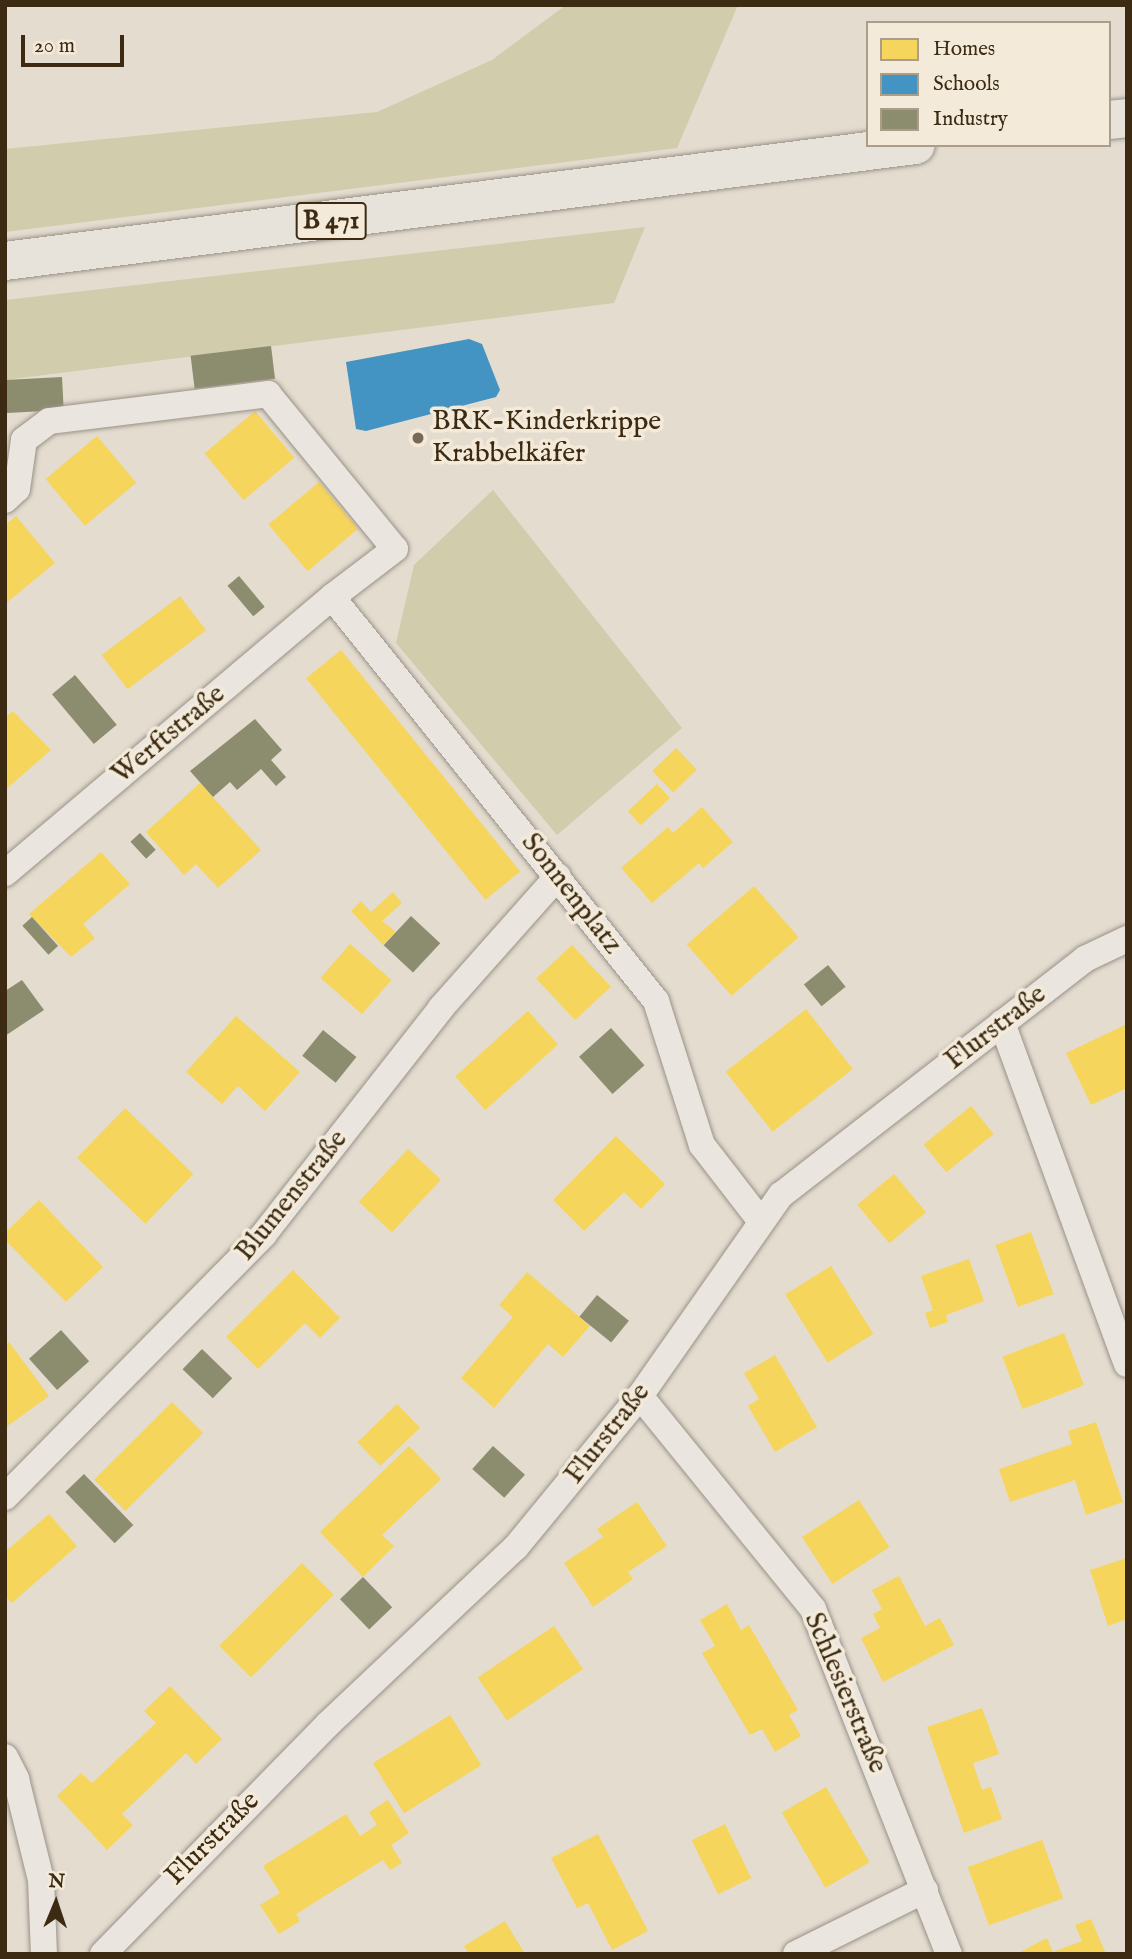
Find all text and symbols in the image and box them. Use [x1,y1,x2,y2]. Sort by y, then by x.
scale bar [24,21,128,65]
legend [866,21,1111,147]
text: 20 m [34,33,75,60]
text: Homes [933,36,995,63]
text: Schools [933,71,1000,98]
text: Industry [933,106,1008,133]
road number: B 471 [294,198,368,244]
place label: BRK-Kinderkrippe Krabbelkäfer [432,405,661,471]
marker: BRK-Kinderkrippe Krabbelkäfer [410,430,426,446]
street label: Werftstraße [106,678,232,792]
street label: Sonnenplatz [513,827,629,961]
street label: Flurstraße [939,978,1053,1078]
street label: Blumenstraße [229,1124,355,1268]
street label: Flurstraße [558,1377,658,1491]
street label: Schlesierstraße [796,1608,894,1778]
street label: Flurstraße [159,1785,267,1893]
north arrow [21,1868,91,1938]
text: N [48,1870,65,1894]

